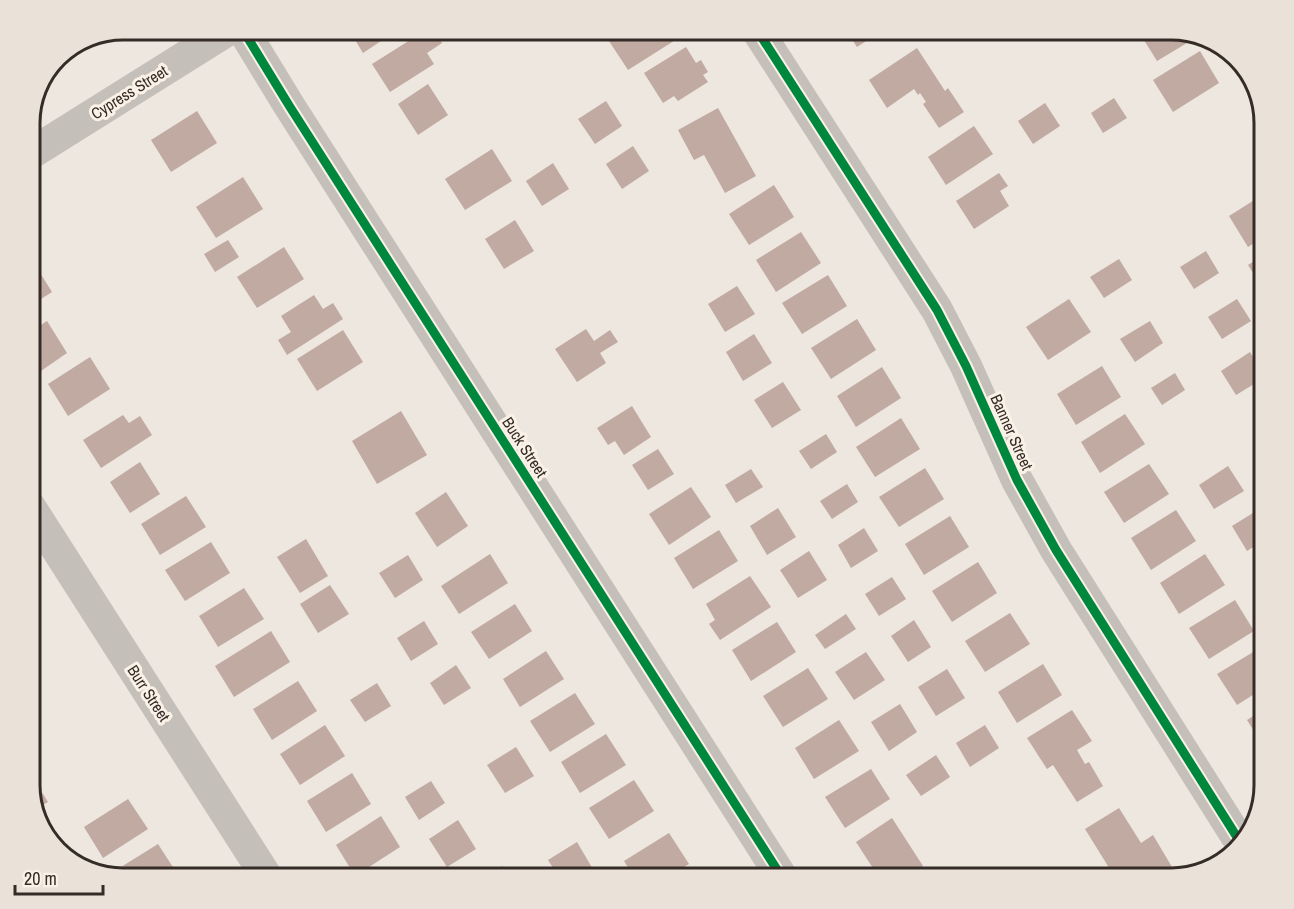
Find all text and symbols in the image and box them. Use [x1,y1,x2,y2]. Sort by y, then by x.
street label: Cypress Street [86,59,172,124]
street label: Banner Street [985,391,1039,474]
street label: Buck Street [497,413,553,482]
street label: Burr Street [122,660,176,726]
scale bar [15,858,104,896]
text: 20 m [24,866,57,891]

